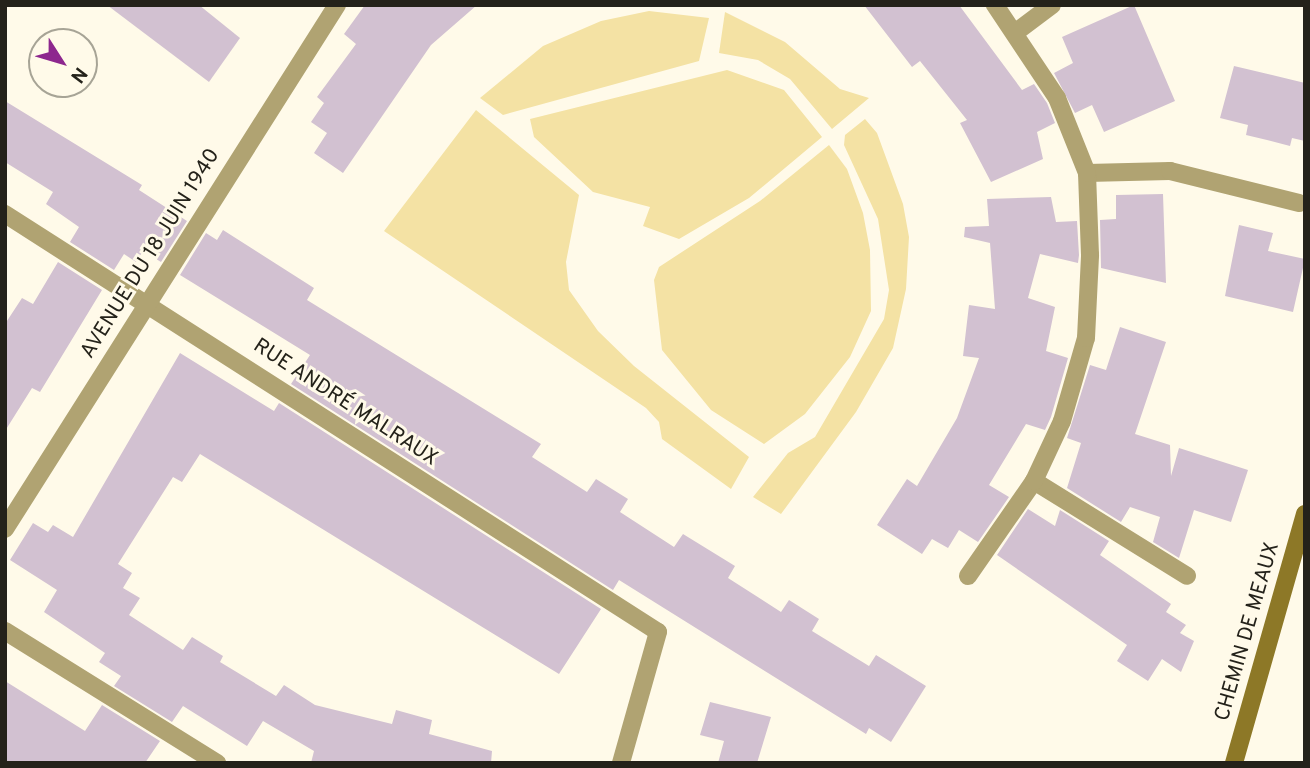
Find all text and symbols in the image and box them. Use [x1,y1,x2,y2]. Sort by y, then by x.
north arrow [28,28,98,98]
text: N [64,62,92,87]
street label: AVENUE DU 18 JUIN 1940 [76,144,226,364]
street label: RUE ANDRÉ MALRAUX [248,334,442,472]
street label: CHEMIN DE MEAUX [1210,540,1286,724]

